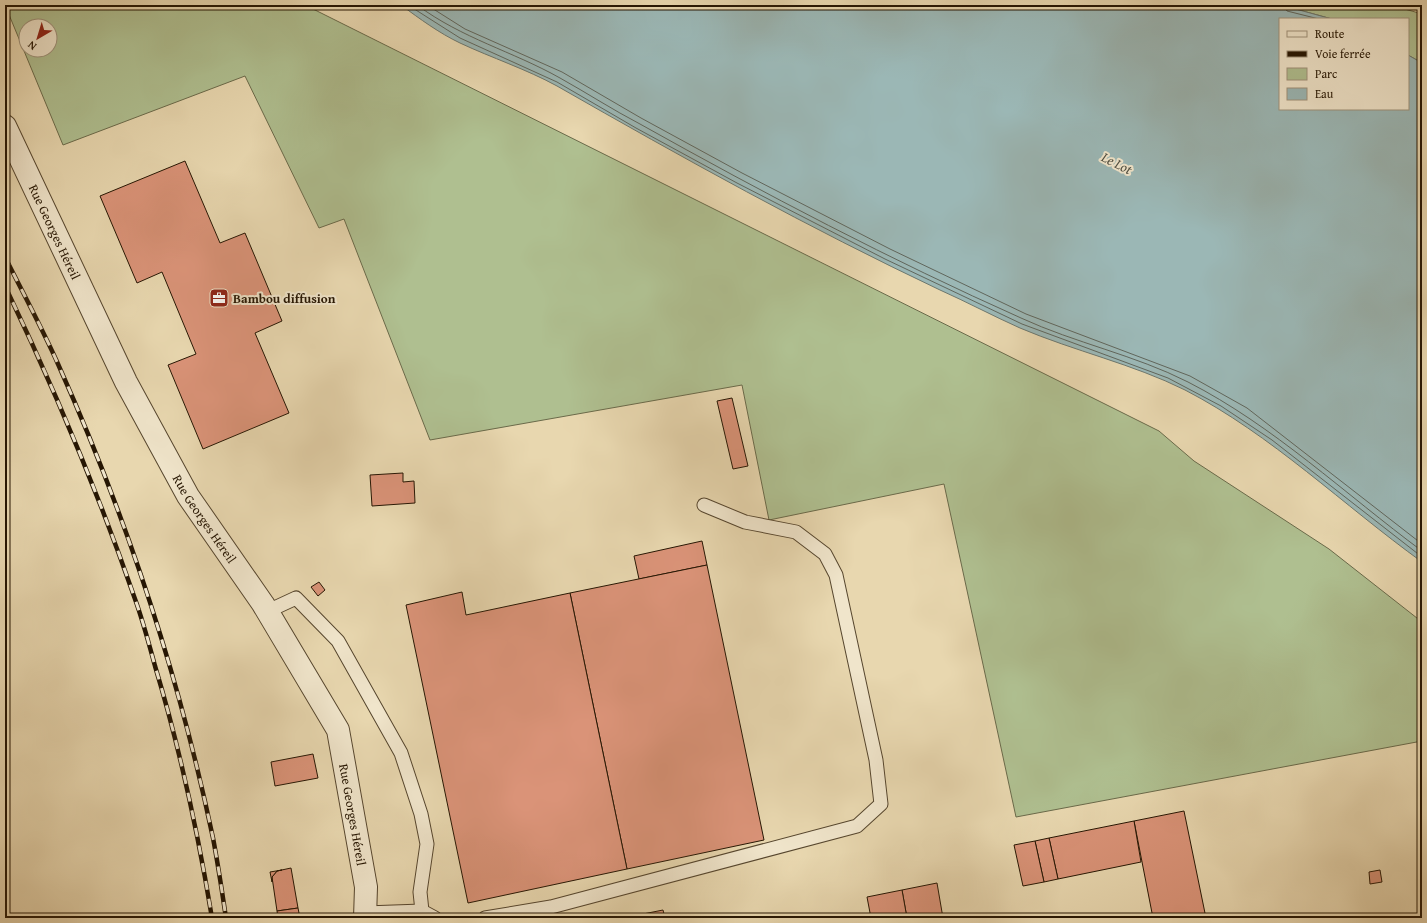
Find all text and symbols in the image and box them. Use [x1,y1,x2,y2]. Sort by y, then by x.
north arrow [18,18,58,58]
legend [1279,18,1409,110]
text: Route [1315,25,1345,42]
text: N [24,37,40,54]
text: Voie ferrée [1315,45,1371,62]
text: Parc [1315,65,1338,82]
text: Eau [1315,85,1334,102]
water label: Le Lot [1097,146,1136,179]
street label: Rue Georges Héreil [24,181,85,283]
office icon: Bambou diffusion [208,287,230,309]
place label: Bambou diffusion [233,289,336,308]
street label: Rue Georges Héreil [168,471,241,567]
street label: Rue Georges Héreil [334,762,371,868]

